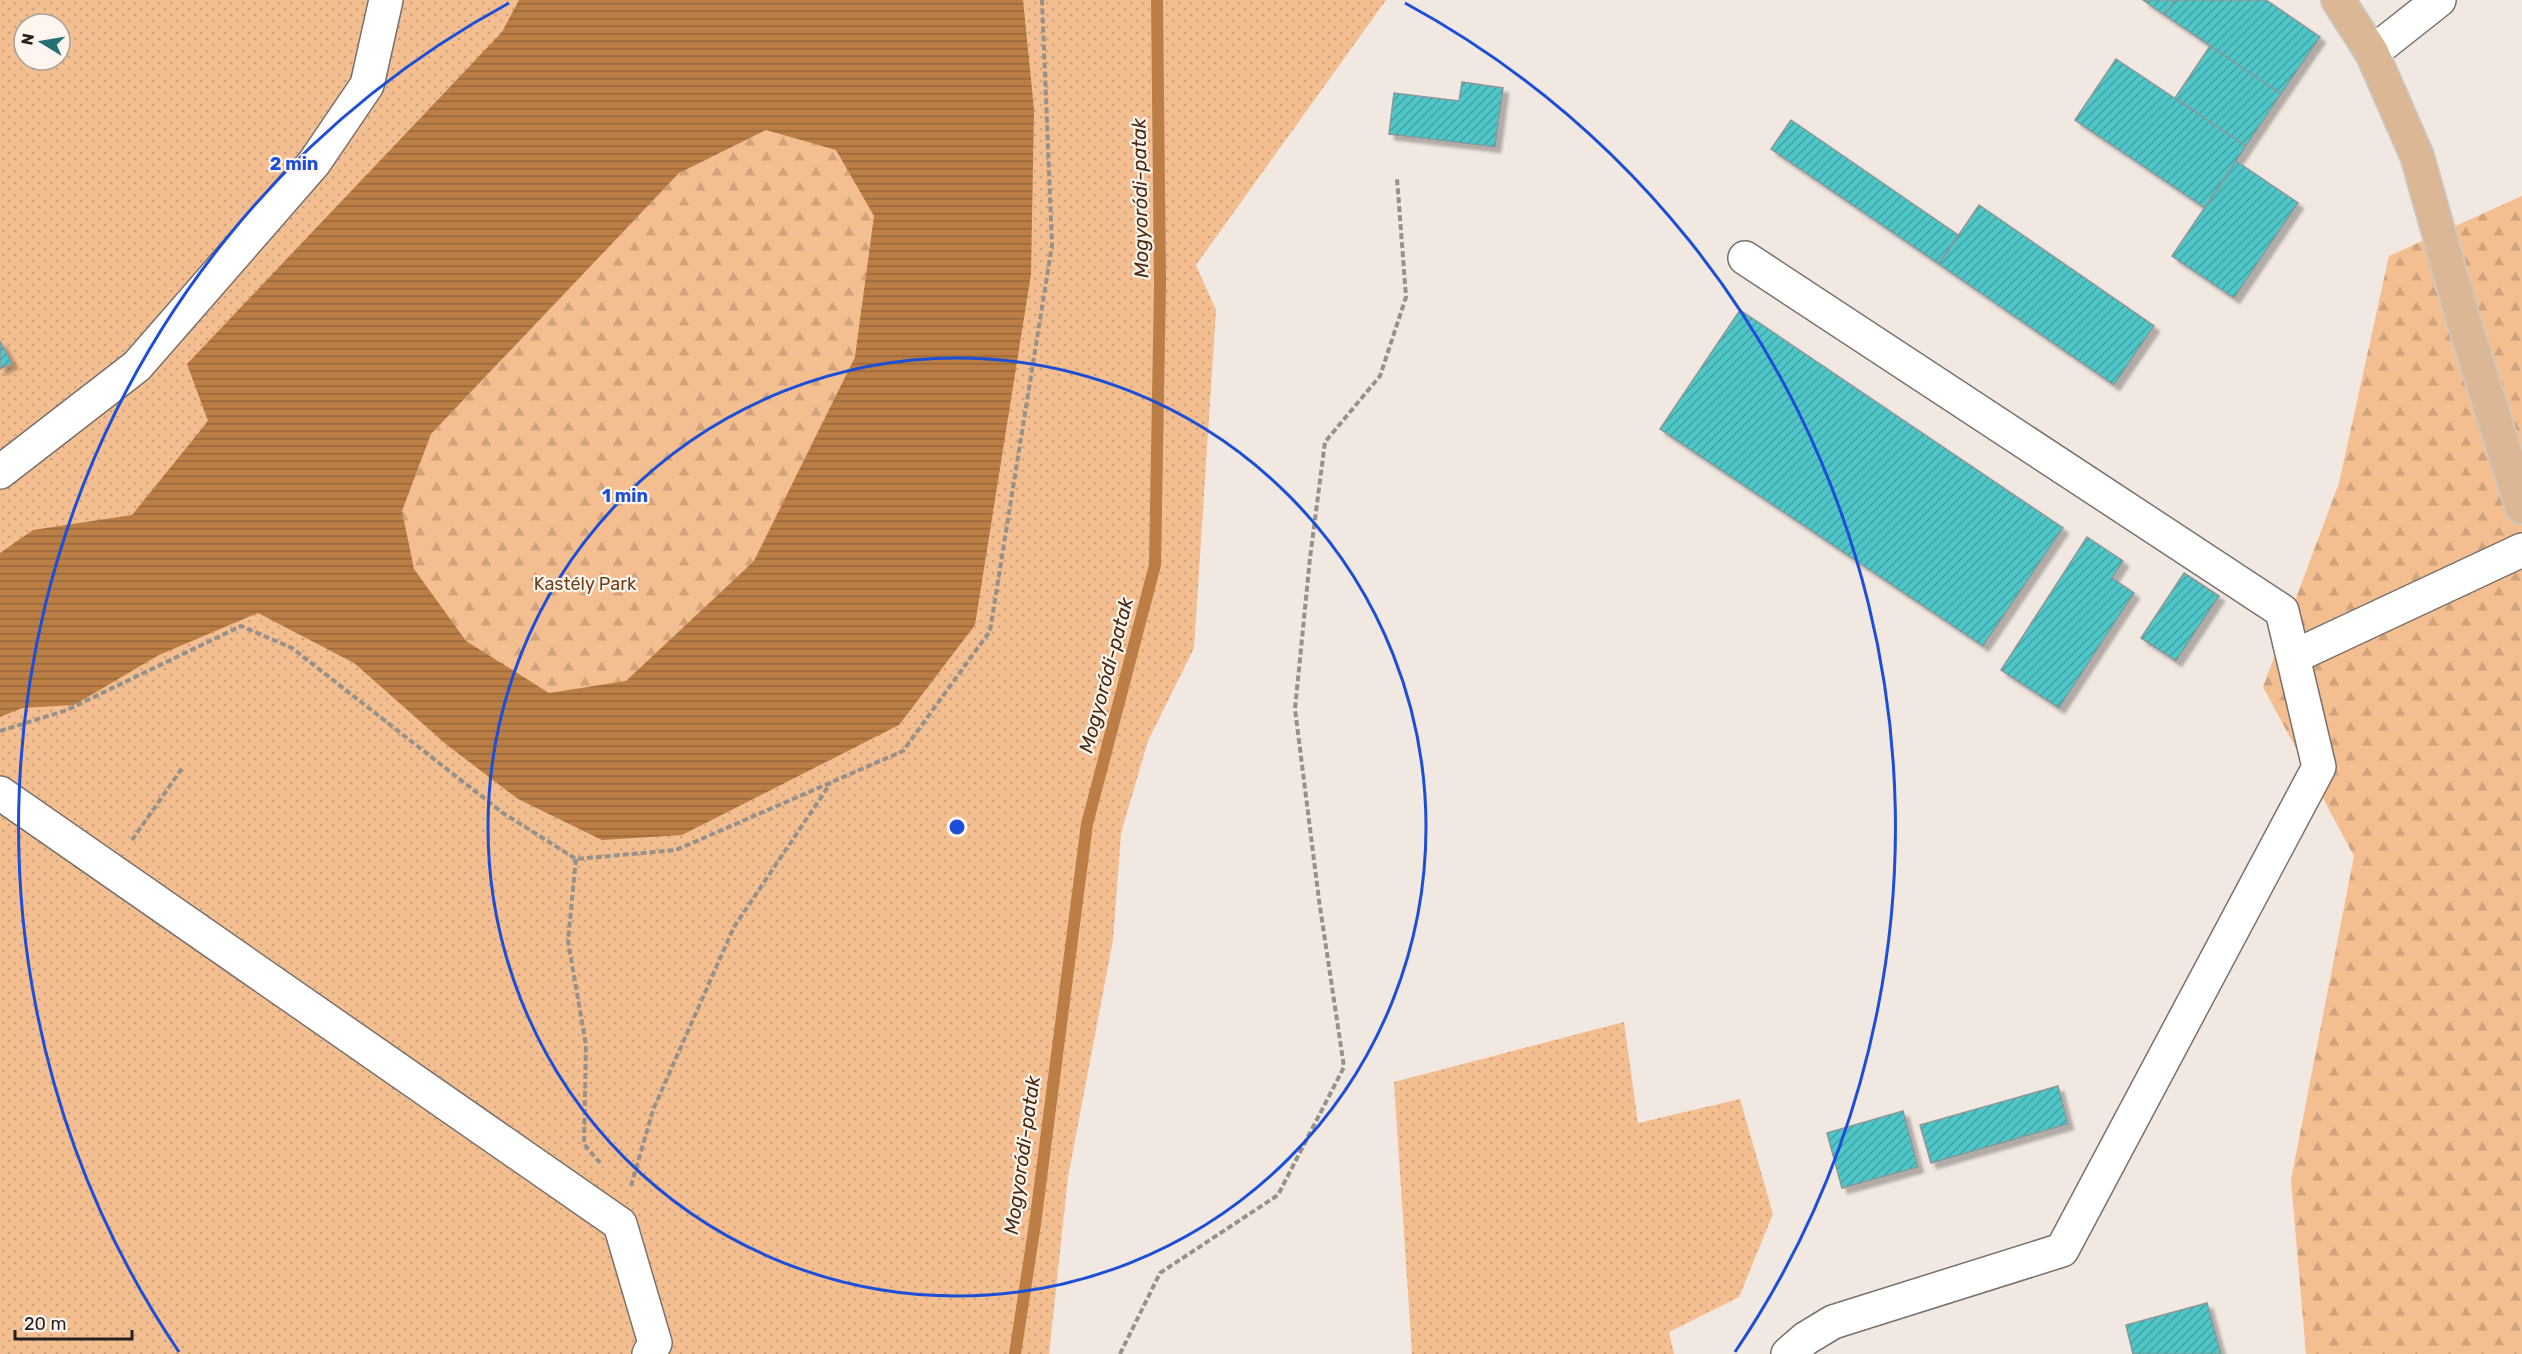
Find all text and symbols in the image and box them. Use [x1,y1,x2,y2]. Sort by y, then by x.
north arrow [12,12,72,72]
text: N [17,32,38,47]
water label: Mogyoródi-patak [1127,117,1153,278]
text: 2 min [270,153,318,175]
text: 1 min [602,485,648,507]
park label: Kastély Park [534,573,637,595]
water label: Mogyoródi-patak [1074,594,1138,755]
centre of rings [947,817,967,837]
water label: Mogyoródi-patak [999,1073,1045,1236]
scale bar [15,1303,132,1341]
text: 20 m [24,1313,66,1335]

